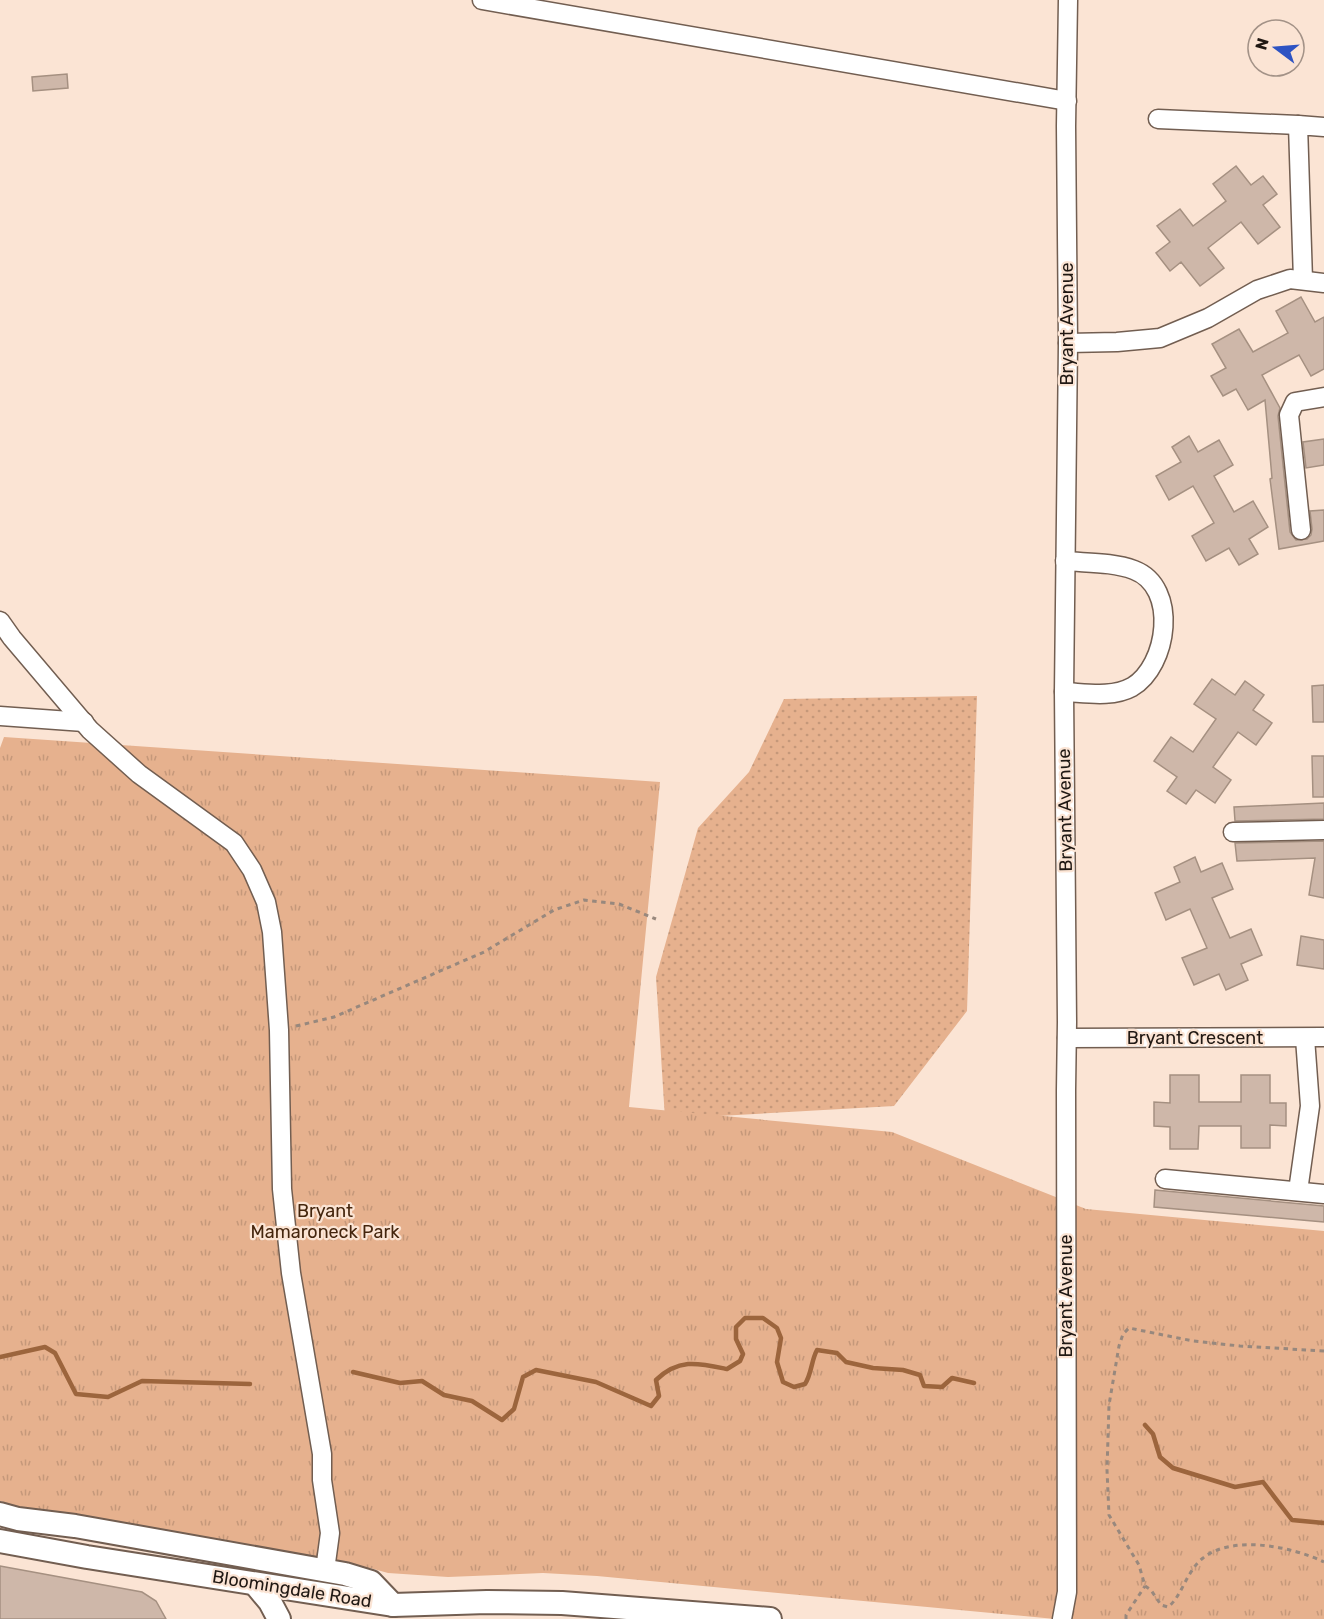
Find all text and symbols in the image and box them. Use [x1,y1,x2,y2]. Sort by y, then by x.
north arrow [1246,18,1306,78]
text: N [1251,36,1273,52]
street label: Bryant Avenue [1056,262,1078,386]
street label: Bryant Avenue [1053,748,1077,872]
street label: Bryant Crescent [1127,1027,1263,1049]
park label: Bryant Mamaroneck Park [250,1200,400,1243]
street label: Bryant Avenue [1055,1234,1077,1358]
street label: Bloomingdale Road [211,1566,373,1612]

